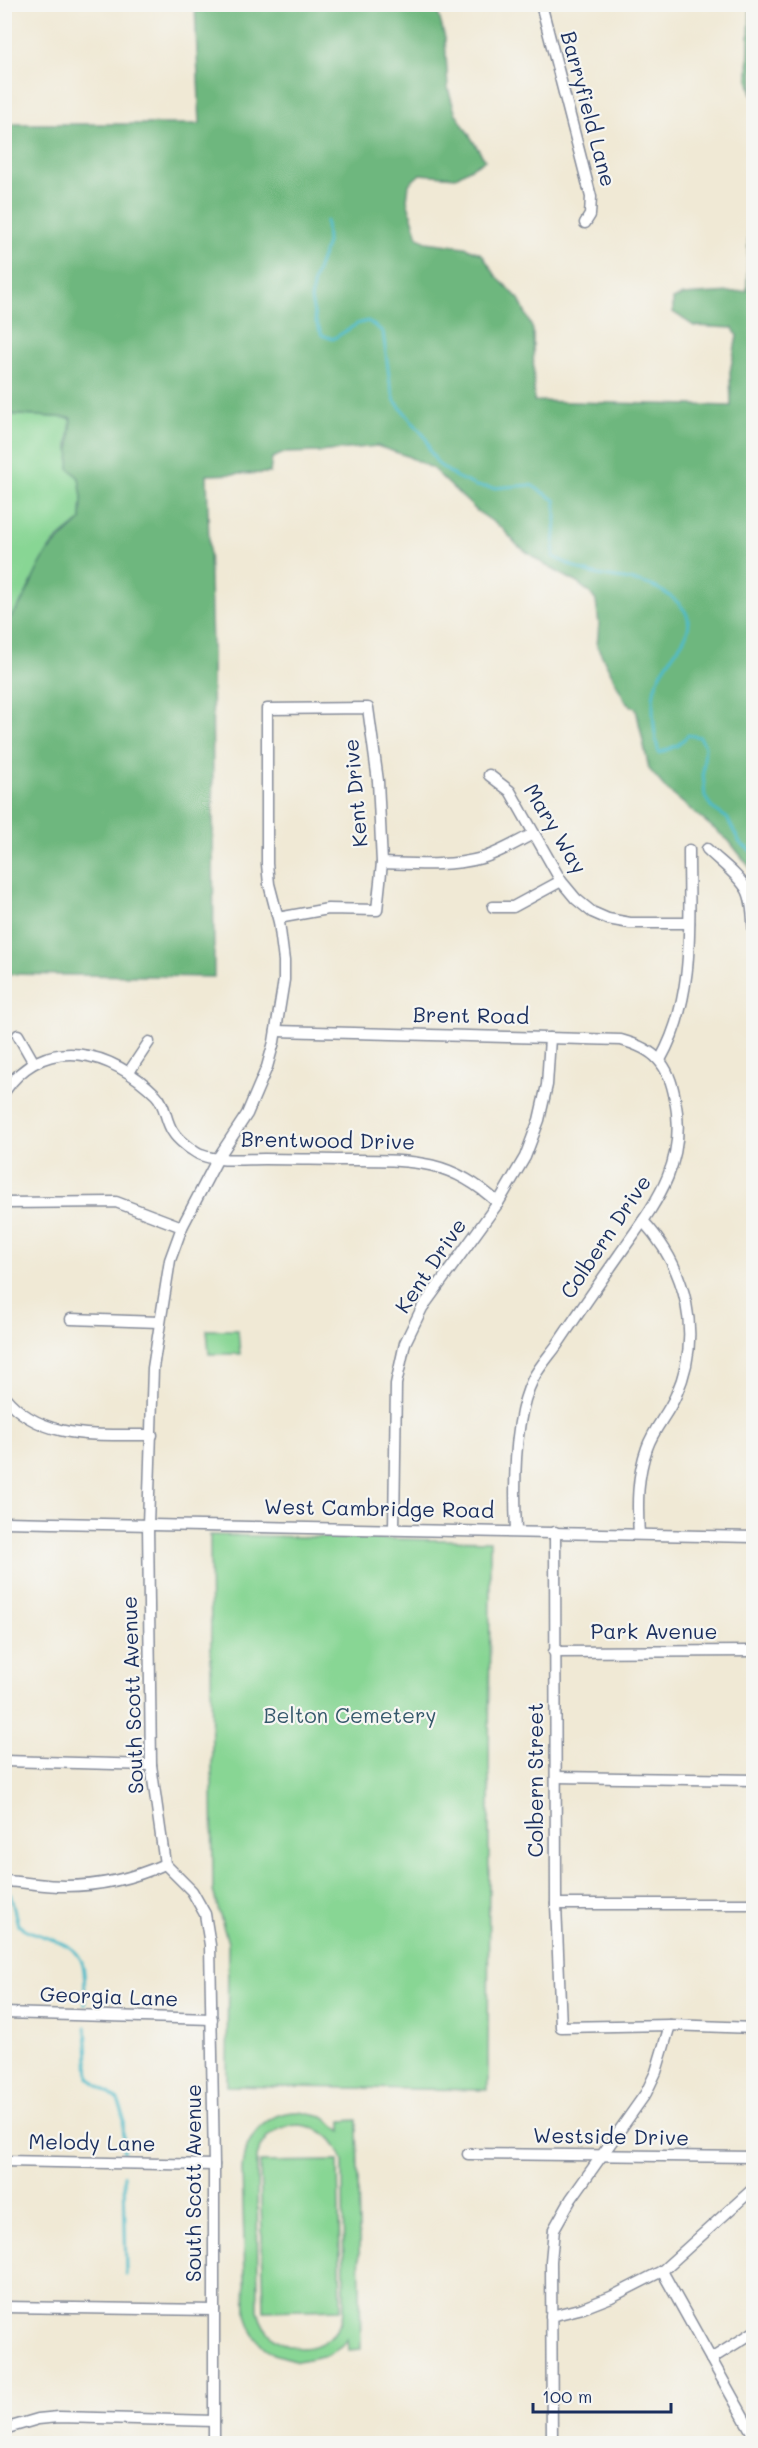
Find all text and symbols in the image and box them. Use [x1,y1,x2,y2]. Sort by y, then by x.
street label: Barryfield Lane [556,28,623,189]
street label: Kent Drive [336,738,373,849]
street label: Mary Way [519,778,594,878]
street label: Brent Road [413,1000,530,1029]
street label: Brentwood Drive [241,1124,415,1155]
street label: Colbern Drive [553,1169,656,1303]
street label: Kent Drive [388,1212,471,1318]
street label: West Cambridge Road [264,1492,494,1523]
street label: South Scott Avenue [115,1596,148,1794]
street label: Park Avenue [591,1617,718,1644]
park label: Belton Cemetery [264,1701,436,1728]
street label: Colbern Street [521,1703,548,1857]
street label: Georgia Lane [39,1980,179,2011]
street label: South Scott Avenue [179,2084,206,2282]
street label: Westside Drive [533,2121,689,2150]
street label: Melody Lane [28,2127,156,2156]
scale bar [533,2376,671,2414]
text: 100 m [542,2384,592,2408]

